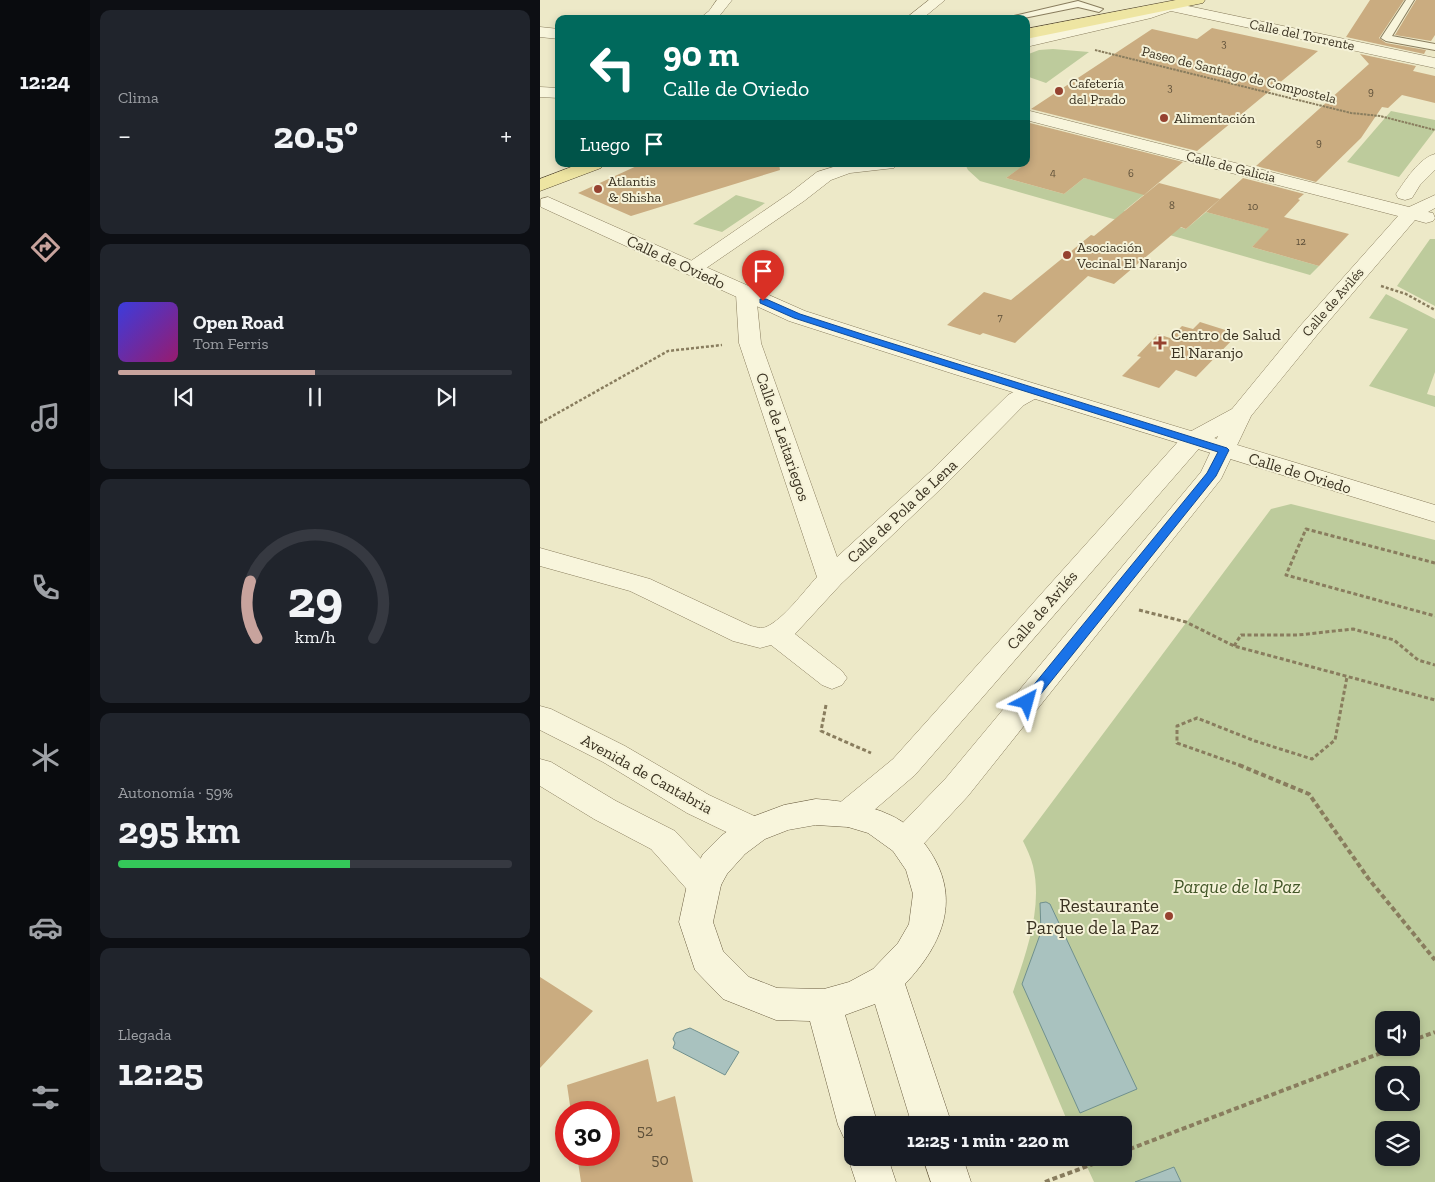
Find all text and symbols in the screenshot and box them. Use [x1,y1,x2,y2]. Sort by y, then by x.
street label: Calle del Torrente [1248,16,1357,55]
text: 90 m [663,33,739,75]
icon: left [580,35,645,100]
house number: 3 [1221,37,1227,50]
street label: Paseo de Santiago de Compostela [1140,43,1339,108]
text: 12:24 [20,68,70,95]
text: Calle de Oviedo [663,75,809,102]
place label: Cafetería del Prado [1069,75,1126,108]
house number: 3 [1167,81,1173,94]
marker: Cafetería del Prado [1053,85,1065,97]
house number: 9 [1368,85,1374,98]
text: Clima [118,88,159,107]
place label: Alimentación [1174,110,1255,127]
text: 20.5° [273,112,358,158]
marker: Alimentación [1158,112,1170,124]
text: − [118,119,131,152]
text: + [500,119,512,152]
icon: arrive [640,130,668,158]
text: Luego [580,133,630,156]
house number: 9 [1316,136,1322,149]
street label: Calle de Galicia [1184,148,1278,186]
house number: 4 [1050,166,1056,179]
house number: 6 [1128,167,1134,180]
place label: Atlantis & Shisha [608,173,662,206]
marker: Atlantis & Shisha [592,183,604,195]
house number: 8 [1169,199,1175,212]
house number: 10 [1248,200,1258,213]
icon: directions [28,230,63,265]
street label: Calle de Oviedo [624,231,728,293]
house number: 12 [1296,235,1306,248]
place label: Asociación Vecinal El Naranjo [1076,239,1187,272]
marker: Asociación Vecinal El Naranjo [1061,249,1073,261]
pin [742,250,784,301]
icon: arrive [749,257,777,285]
street label: Calle de Avilés [1298,264,1368,340]
text: Open Road [193,311,284,334]
house number: 7 [997,311,1003,324]
place label: Centro de Salud El Naranjo [1171,325,1281,362]
text: Tom Ferris [193,334,269,353]
marker: Centro de Salud El Naranjo [1153,336,1167,350]
street label: Calle de Leitariegos [752,370,814,504]
icon: previous [170,383,198,411]
icon: pause [301,383,329,411]
icon: next [432,383,460,411]
icon: music [28,400,63,435]
street label: Calle de Oviedo [1246,448,1354,498]
street label: Calle de Pola de Lena [843,455,961,567]
street label: Calle de Avilés [1003,567,1081,653]
text: 29 [287,568,343,630]
icon: phone [28,570,63,605]
text: km/h [295,626,335,648]
position arrow [1000,675,1052,727]
street label: Avenida de Cantabria [578,730,716,818]
icon: climate [28,740,63,775]
text: Autonomía · 59% [118,783,233,802]
text: 295 km [118,807,240,853]
park label: Parque de la Paz [1173,875,1301,898]
place label: Restaurante Parque de la Paz [1026,894,1159,939]
icon: car [28,910,63,945]
marker: Restaurante Parque de la Paz [1163,910,1175,922]
map controls [1375,1011,1420,1166]
button: sound [1375,1011,1420,1056]
text: Llegada [118,1025,172,1044]
text: 12:25 [118,1049,203,1095]
button: search [1375,1066,1420,1111]
icon: filters [28,1080,63,1115]
speed limit sign: 30 [555,1101,620,1166]
house number: 52 [637,1121,653,1140]
button: layers [1375,1121,1420,1166]
text: 12:25 · 1 min · 220 m [907,1129,1069,1152]
house number: 50 [651,1150,669,1169]

